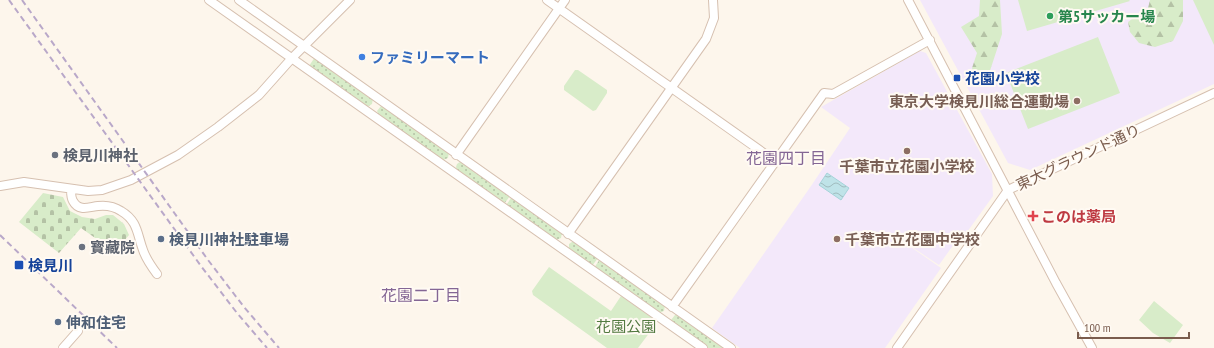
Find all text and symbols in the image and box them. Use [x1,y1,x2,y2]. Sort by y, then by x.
place label: 第5サッカー場 [1058,7,1155,26]
marker: 第5サッカー場 [1045,11,1055,21]
place label: ファミリーマート [370,48,490,67]
marker: ファミリーマート [357,52,367,62]
place label: 花園小学校 [965,69,1040,88]
marker: 花園小学校 [952,73,962,83]
place label: 東京大学検見川総合運動場 [889,92,1069,111]
marker: 東京大学検見川総合運動場 [1072,96,1082,106]
street label: 東大グラウンド通り [1013,120,1143,194]
place label: 検見川神社 [63,146,138,165]
marker: 千葉市立花園小学校 [902,146,912,156]
district label: 花園四丁目 [746,148,826,168]
marker: 検見川神社 [50,150,60,160]
place label: 千葉市立花園小学校 [839,157,975,176]
place label: このは薬局 [1041,207,1116,226]
marker: このは薬局 [1028,211,1038,221]
place label: 検見川神社駐車場 [169,230,289,249]
place label: 千葉市立花園中学校 [845,230,980,249]
marker: 検見川神社駐車場 [156,234,166,244]
marker: 千葉市立花園中学校 [832,234,842,244]
place label: 寳藏院 [90,238,135,257]
marker: 寳藏院 [77,242,87,252]
place label: 検見川 [28,256,73,275]
marker: 検見川 [13,259,25,271]
district label: 花園二丁目 [381,285,461,305]
place label: 伸和住宅 [66,313,126,332]
scale bar [1078,314,1189,340]
marker: 伸和住宅 [53,317,63,327]
park label: 花園公園 [596,317,656,336]
text: 100 m [1084,320,1111,335]

